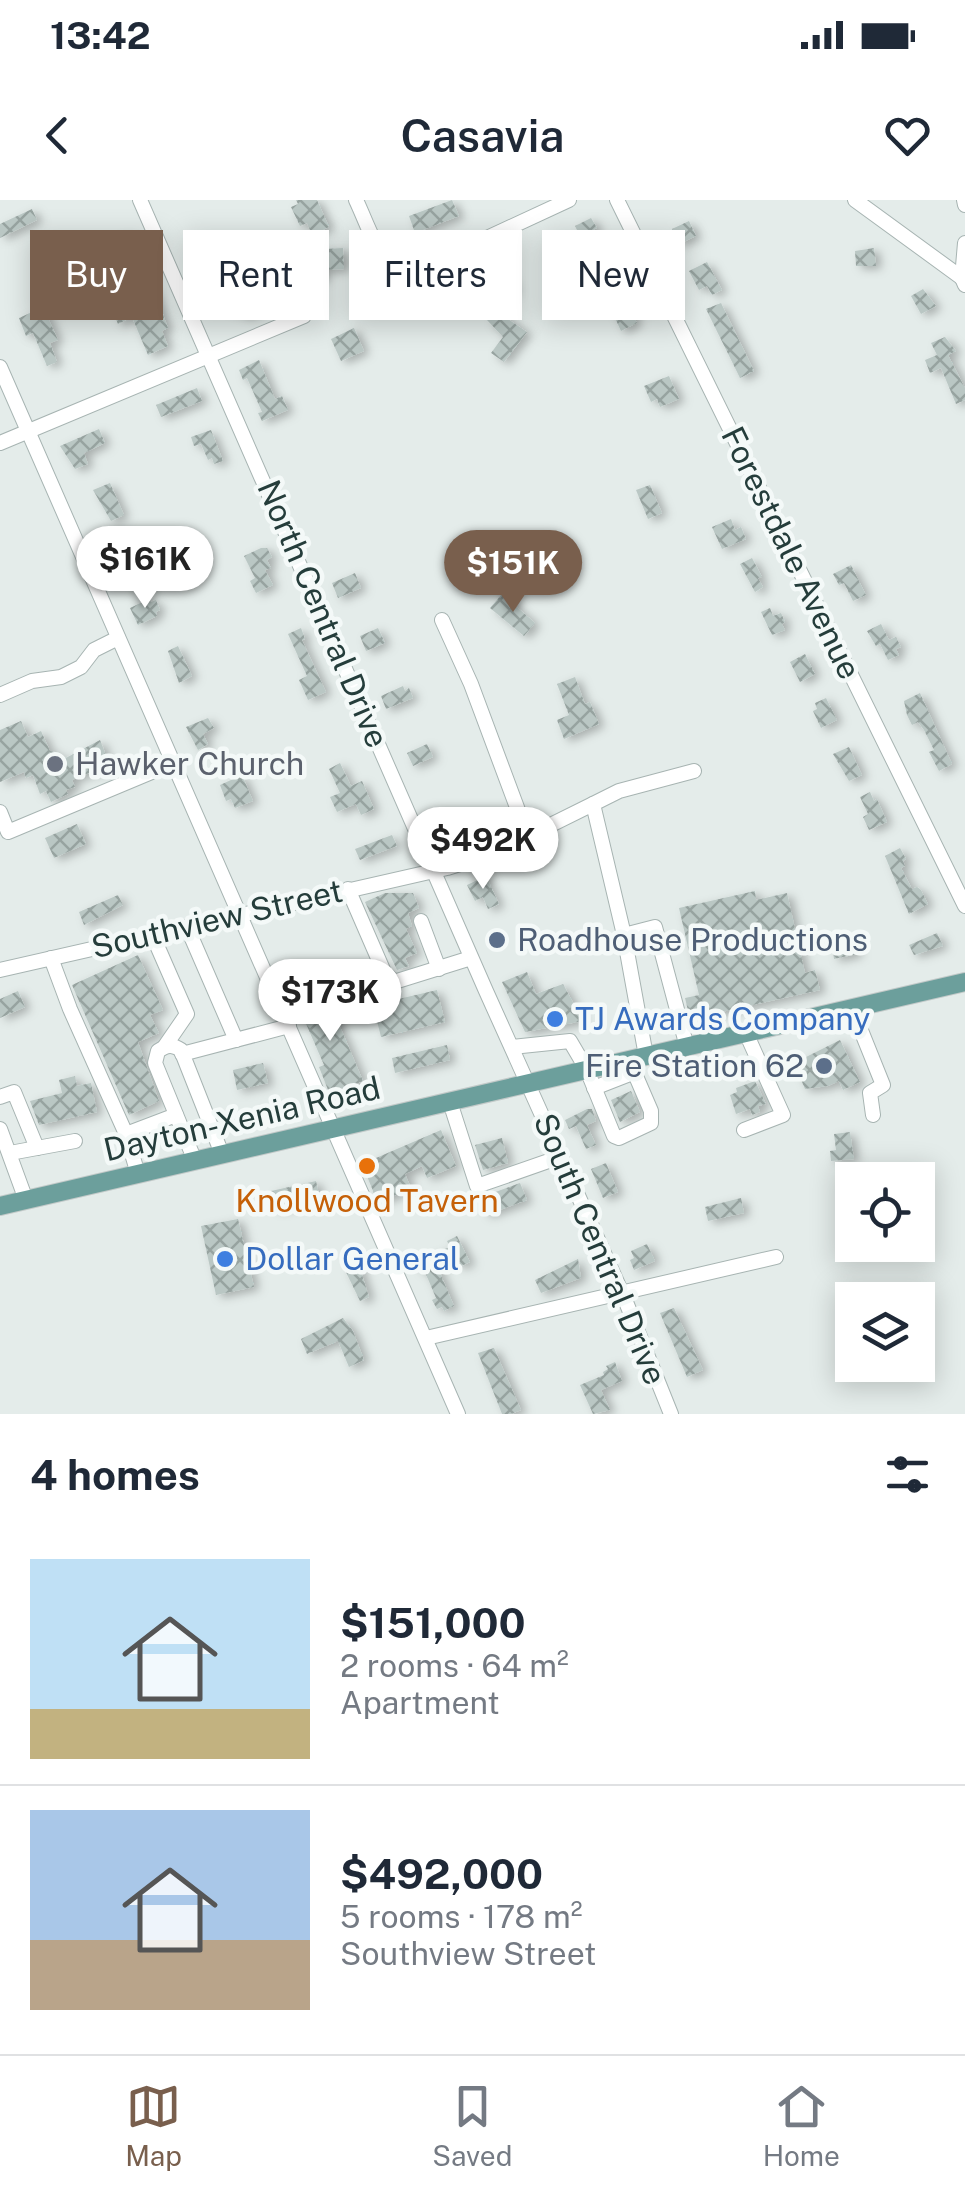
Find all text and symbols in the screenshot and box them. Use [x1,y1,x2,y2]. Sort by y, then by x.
text: 13:42 [50,13,151,58]
icon: back [30,108,85,163]
icon: heart [880,108,935,163]
text: Casavia [401,109,564,162]
chip: Buy [30,230,163,320]
chip: Rent [183,230,329,320]
chip: Filters [349,230,522,320]
chip: New [542,230,685,320]
street label: Forestdale Avenue [714,421,869,685]
street label: North Central Drive [250,475,397,753]
pin: $161K [75,526,215,611]
pin: $151K [443,530,583,615]
text: $161K [98,540,192,577]
text: $151K [466,544,560,581]
place label: Hawker Church [75,745,304,782]
marker: Hawker Church [44,753,66,775]
pin: $492K [413,807,553,892]
text: $492K [429,821,537,858]
street label: Southview Street [88,872,346,965]
place label: Roadhouse Productions [517,921,868,958]
marker: Roadhouse Productions [486,929,508,951]
pin: $173K [260,959,400,1044]
text: $173K [280,973,380,1010]
place label: TJ Awards Company [575,1000,870,1037]
marker: TJ Awards Company [544,1008,566,1030]
place label: Fire Station 62 [585,1047,804,1084]
marker: Fire Station 62 [813,1055,835,1077]
street label: Dayton-Xenia Road [100,1069,384,1168]
street label: South Central Drive [527,1108,674,1390]
marker: Knollwood Tavern [356,1155,378,1177]
map controls [835,1162,935,1382]
button: locate [835,1162,935,1262]
place label: Knollwood Tavern [235,1182,499,1219]
place label: Dollar General [245,1240,460,1277]
marker: Dollar General [214,1248,236,1270]
button: layers [835,1282,935,1382]
icon: filters [880,1447,935,1502]
text: 4 homes [30,1450,200,1499]
text: $151,000 [340,1598,525,1647]
icon: home [110,1599,230,1719]
text: 2 rooms · 64 m² [340,1647,569,1684]
text: Apartment [340,1684,500,1721]
text: $492,000 [340,1849,543,1898]
icon: home [110,1850,230,1970]
text: 5 rooms · 178 m² [340,1898,583,1935]
text: Southview Street [340,1935,596,1972]
tab: Map [125,2079,182,2172]
tab: Saved [432,2079,512,2172]
tab: Home [763,2079,840,2172]

